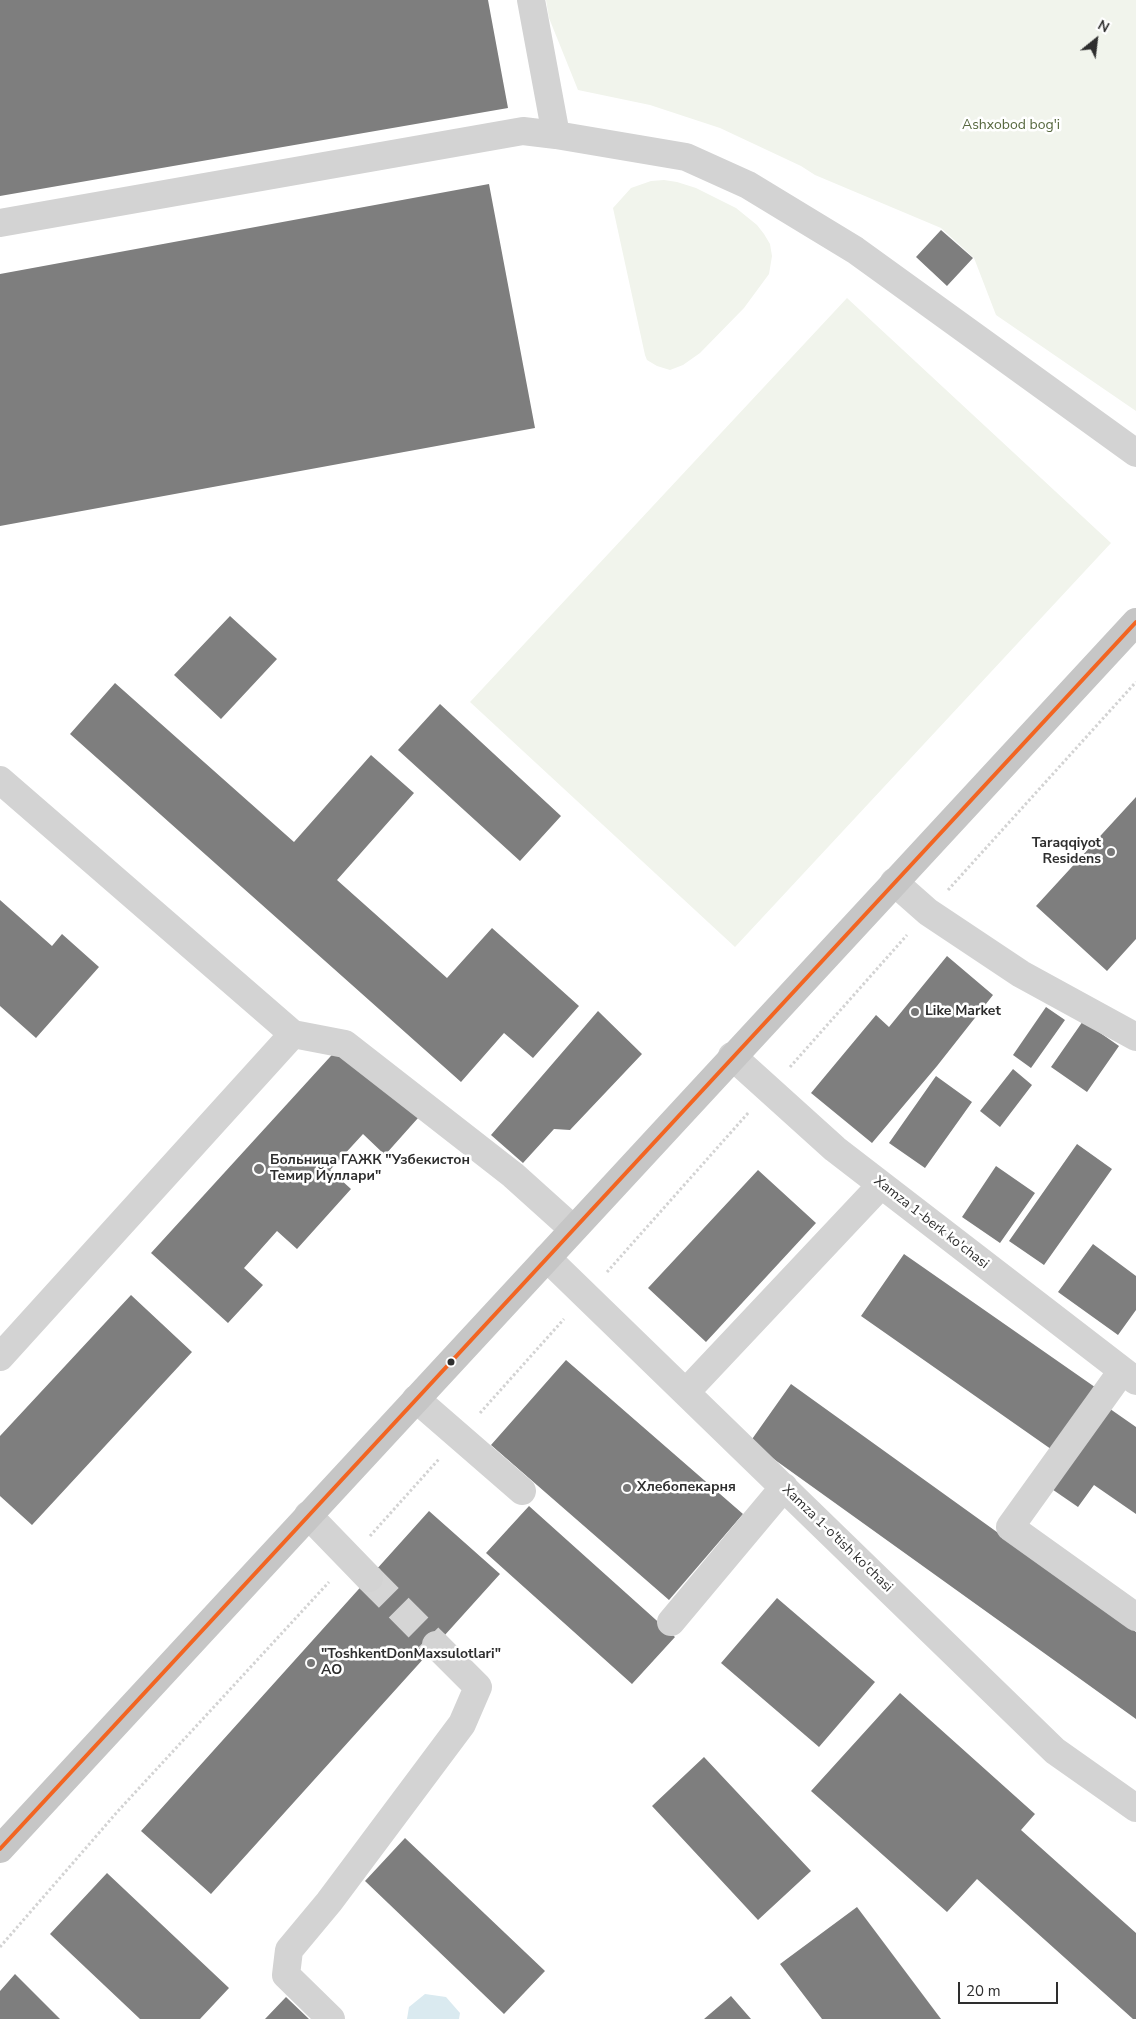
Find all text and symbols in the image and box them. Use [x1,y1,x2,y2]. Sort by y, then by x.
north arrow [1071,15,1121,65]
text: N [1094,16,1113,37]
park label: Ashxobod bog'i [962,118,1060,134]
place label: Taraqqiyot Residens [1032,836,1101,869]
marker: Taraqqiyot Residens [1105,846,1117,858]
place label: Like Market [925,1004,1001,1020]
marker: Like Market [909,1006,921,1018]
place label: Больница ГАЖК "Узбекистон Темир Йуллари" [270,1153,470,1186]
marker: Больница ГАЖК "Узбекистон Темир Йуллари" [252,1162,266,1176]
street label: Xamza 1-berk ko'chasi [870,1173,992,1273]
unlabelled marker [446,1357,456,1367]
place label: Хлебопекарня [637,1480,736,1496]
marker: Хлебопекарня [621,1482,633,1494]
street label: Xamza 1-o'tish ko'chasi [778,1482,896,1596]
place label: "ToshkentDonMaxsulotlari" AO [321,1647,501,1680]
marker: "ToshkentDonMaxsulotlari" AO [305,1657,317,1669]
scale bar [961,1972,1061,2004]
text: 20 m [966,1981,1001,2001]

